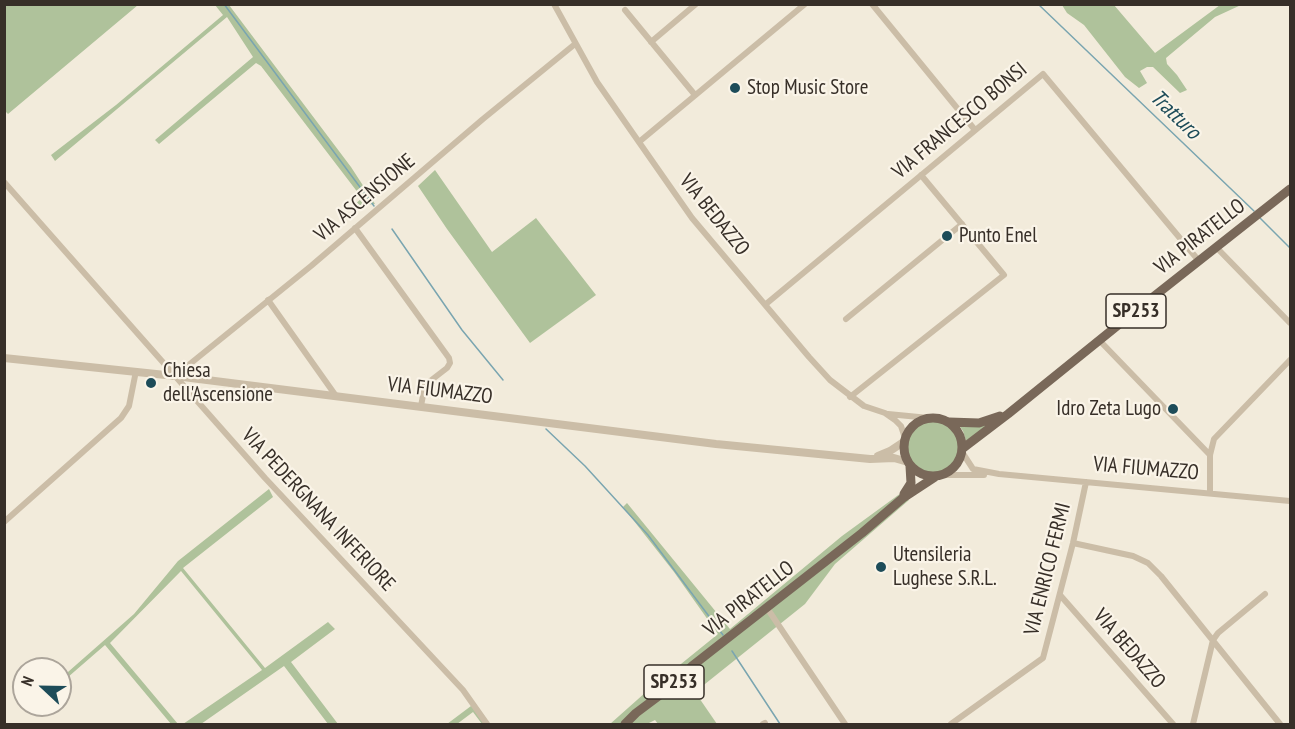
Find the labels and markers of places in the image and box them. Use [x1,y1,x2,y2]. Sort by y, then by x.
place label: Stop Music Store [747,75,868,101]
marker: Stop Music Store [728,81,742,95]
place label: Punto Enel [959,223,1037,249]
marker: Punto Enel [940,229,954,243]
place label: Chiesa dell'Ascensione [163,358,273,408]
marker: Chiesa dell'Ascensione [144,376,158,390]
place label: Idro Zeta Lugo [1056,396,1161,422]
marker: Idro Zeta Lugo [1166,402,1180,416]
place label: Utensileria Lughese S.R.L. [893,542,997,592]
marker: Utensileria Lughese S.R.L. [874,560,888,574]

